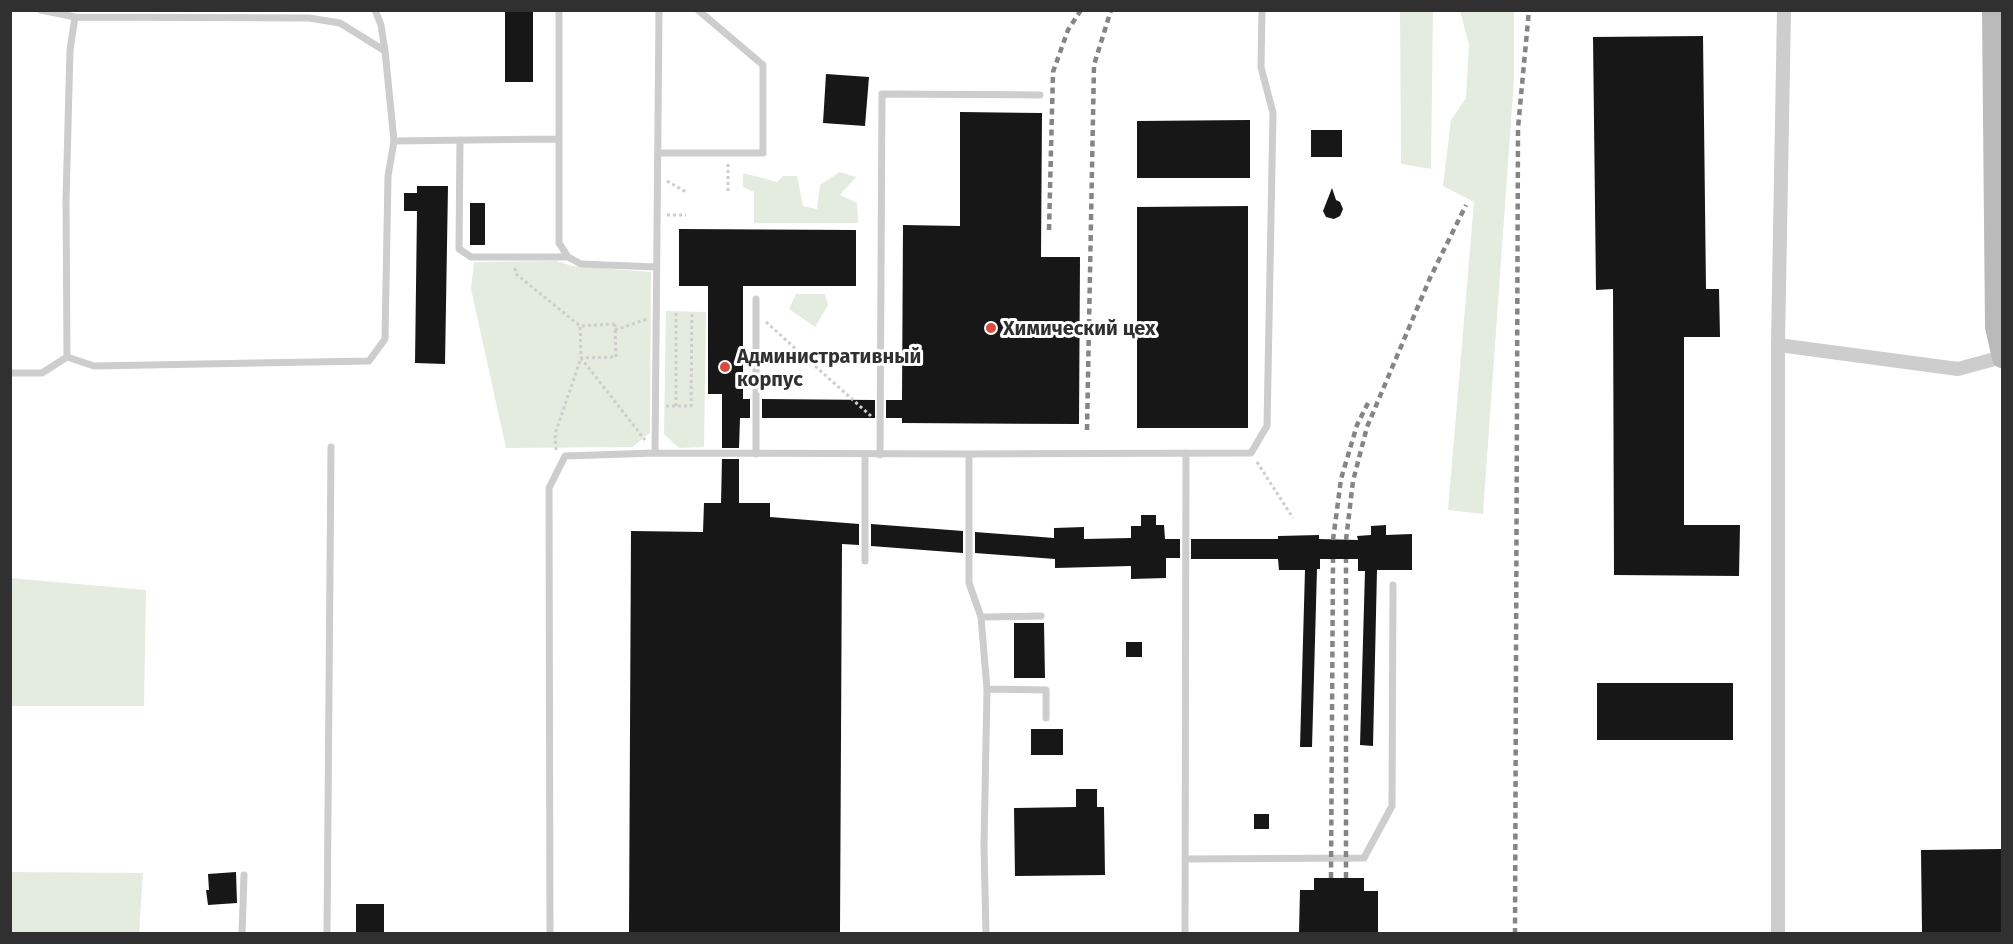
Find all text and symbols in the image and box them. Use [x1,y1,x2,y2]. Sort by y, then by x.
place label: Химический цех [1002,316,1156,340]
marker: Химический цех [984,321,998,335]
place label: Административный корпус [736,344,921,391]
marker: Административный корпус [718,360,732,374]

